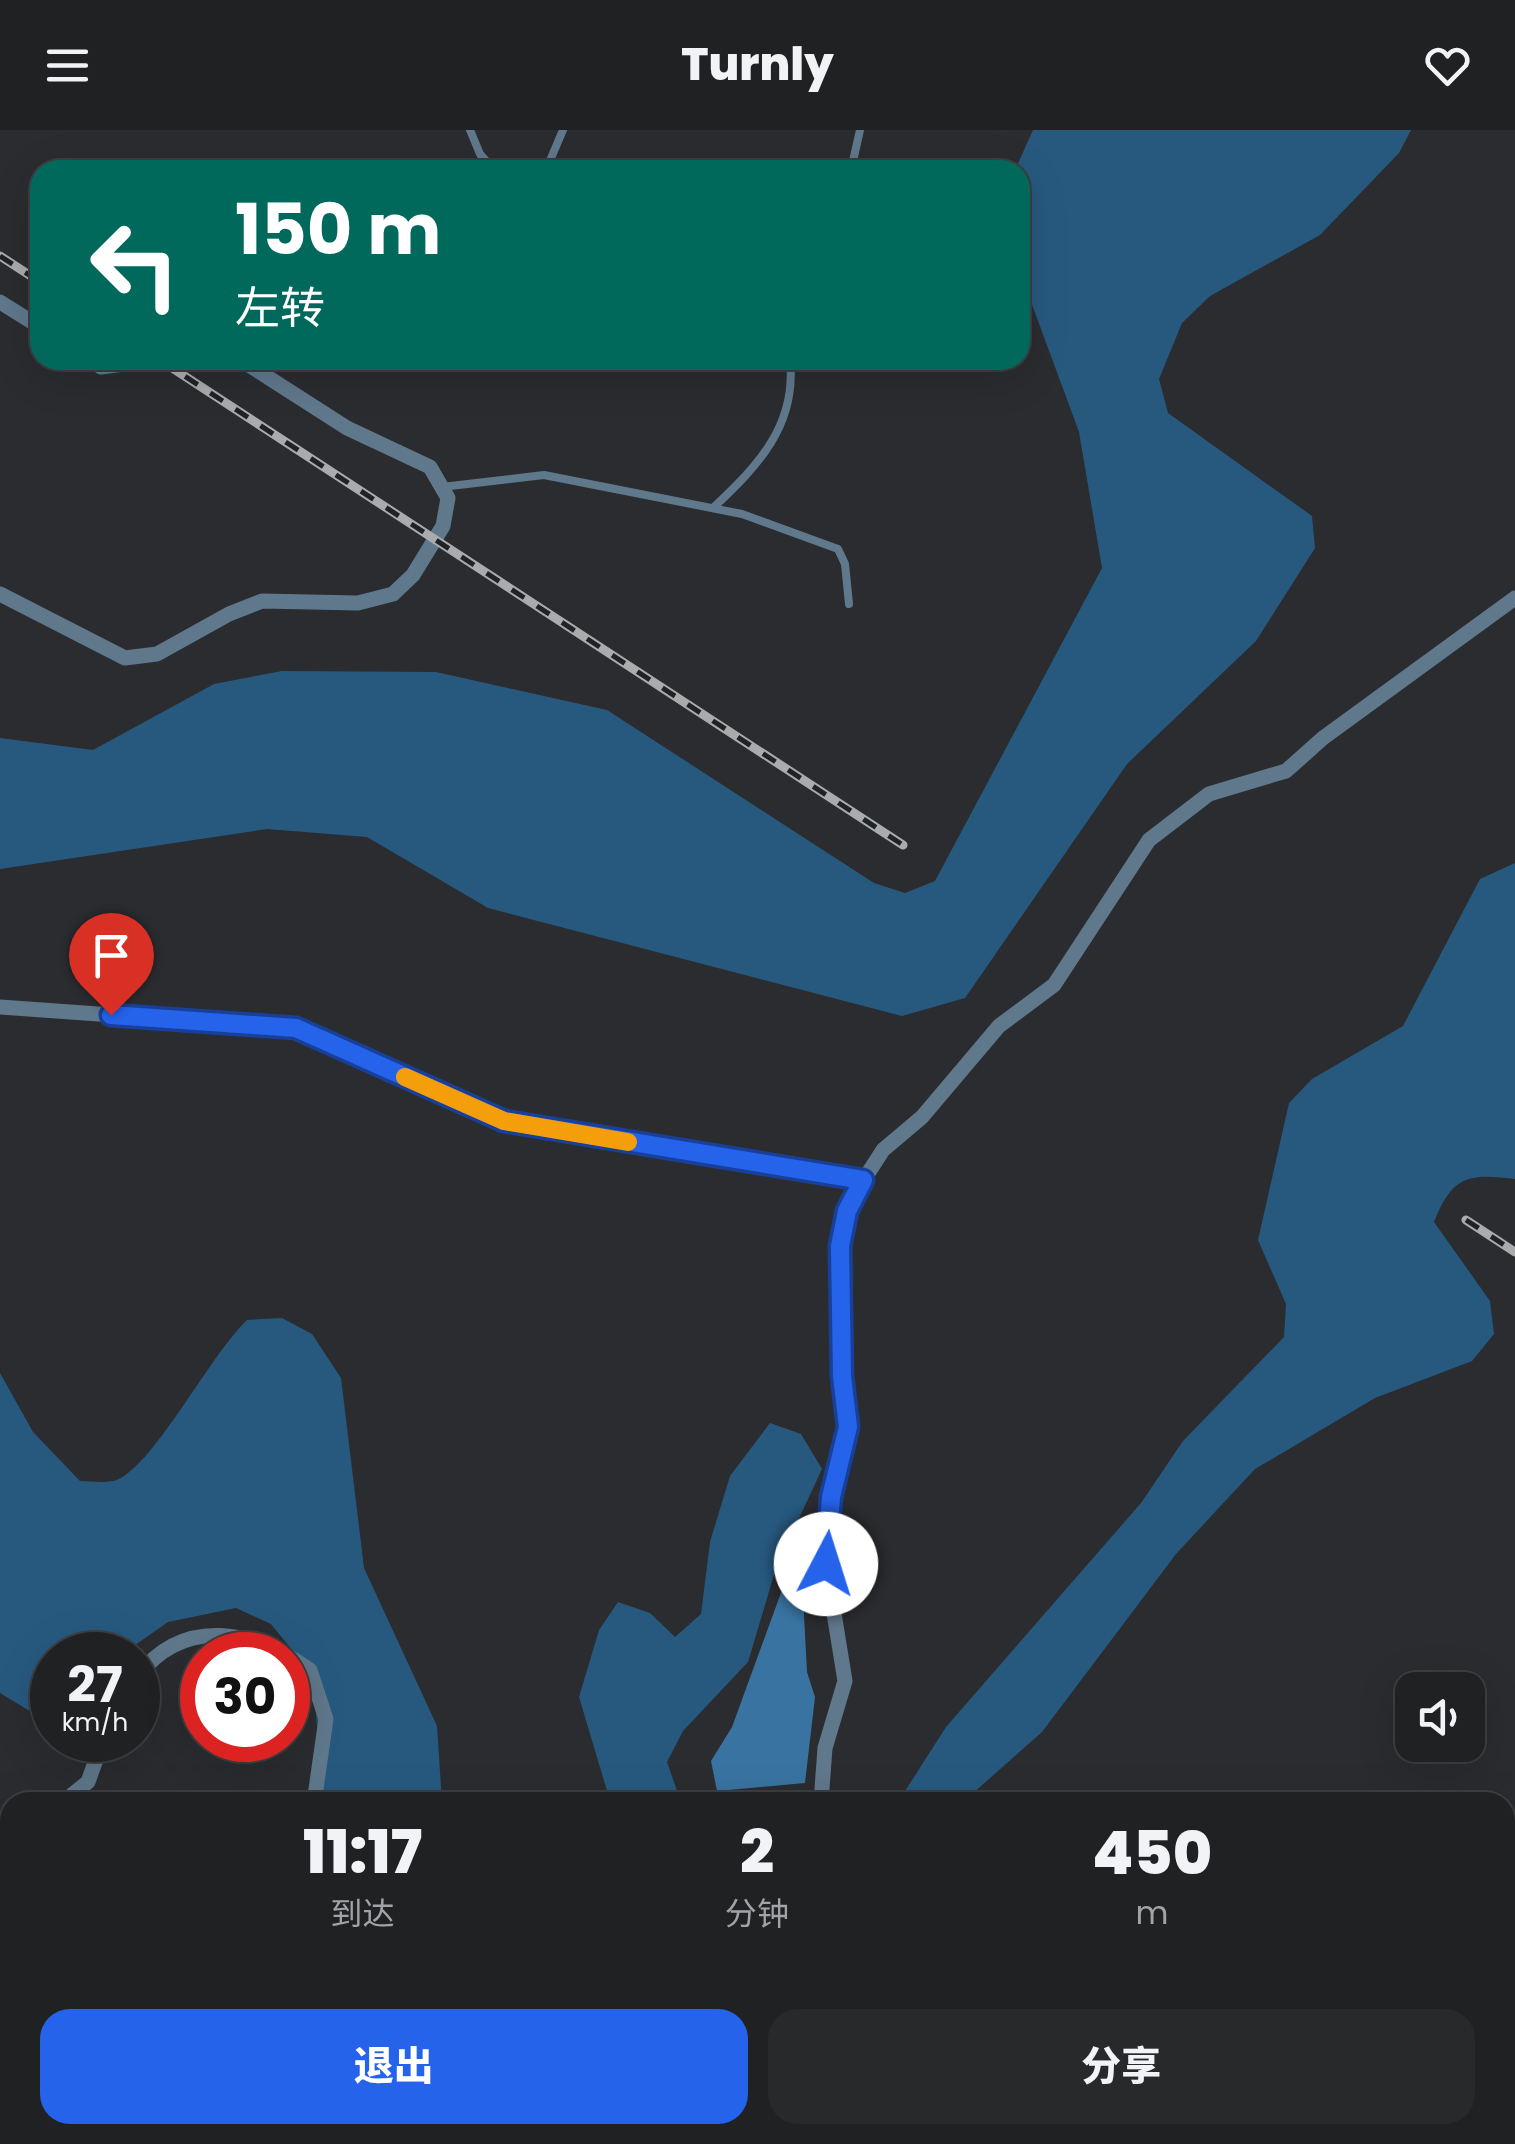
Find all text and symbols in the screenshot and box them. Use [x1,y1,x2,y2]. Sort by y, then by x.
text: Turnly [681,33,834,96]
icon: menu [40,38,95,93]
icon: heart [1420,38,1475,93]
text: 150 m [235,180,441,279]
icon: left [70,200,200,330]
text: 左转 [235,277,325,340]
pin [69,913,154,1016]
icon: arrive [84,928,139,983]
position arrow [774,1512,878,1616]
speed limit sign: 30 [180,1632,310,1762]
text: 27 [67,1649,123,1720]
map controls [1395,1672,1485,1762]
button: sound [1395,1672,1485,1762]
text: km/h [62,1705,128,1740]
text: 11:17 [303,1810,422,1894]
text: 2 [740,1810,774,1894]
text: 450 [1092,1811,1212,1895]
text: m [1136,1890,1168,1935]
text: 到达 [330,1891,395,1936]
text: 分钟 [725,1891,789,1936]
button: 退出 [40,2009,748,2124]
button: 分享 [768,2009,1475,2124]

